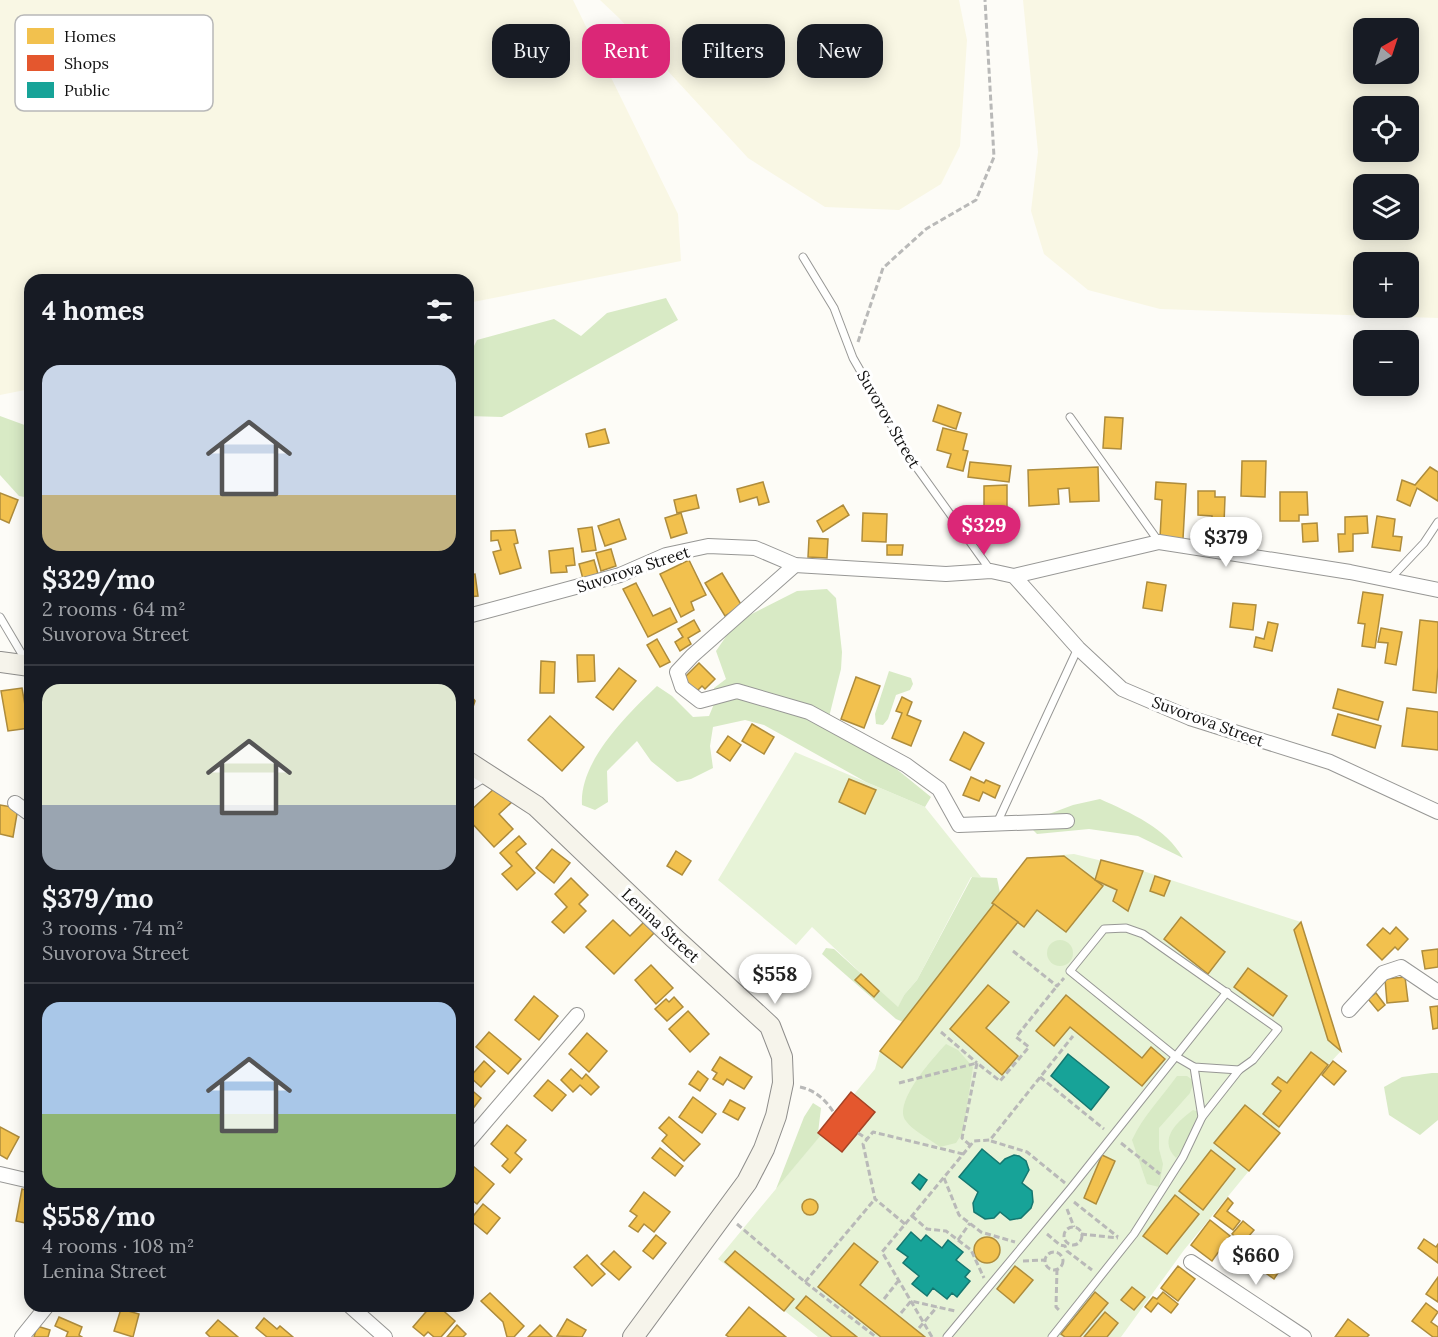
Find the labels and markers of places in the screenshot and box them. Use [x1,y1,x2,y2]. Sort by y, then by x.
pin: $329 [948,505,1020,556]
pin: $379 [1190,517,1262,568]
pin: $558 [739,954,811,1005]
pin: $660 [1220,1235,1292,1286]

